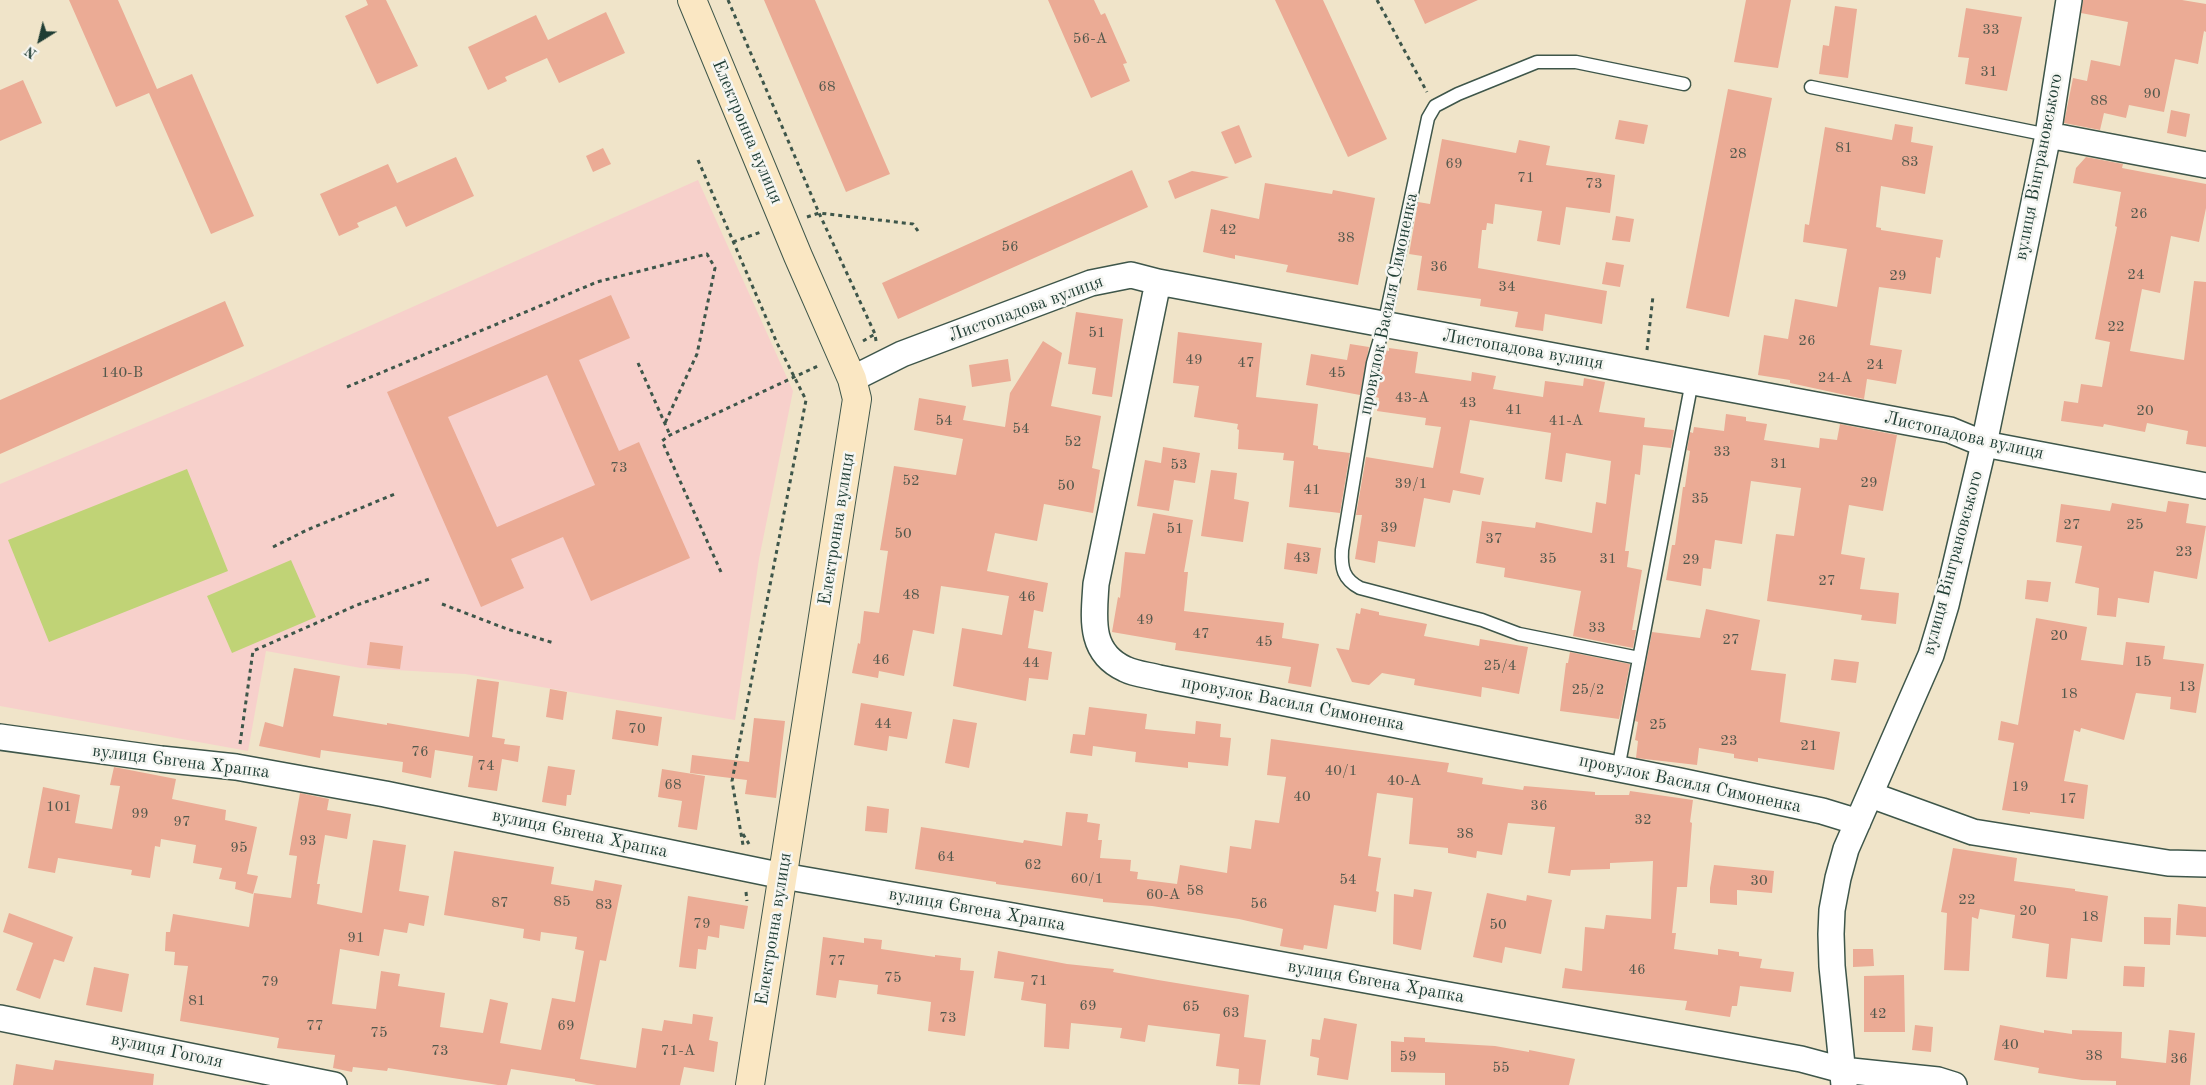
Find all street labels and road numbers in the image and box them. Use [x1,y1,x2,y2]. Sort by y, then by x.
street label: Електронна вулиця [707,57,787,207]
street label: вулиця Вінграновського [2010,72,2068,262]
street label: провулок Василя Симоненка [1355,191,1423,417]
street label: Листопадова вулиця [946,271,1106,347]
street label: Листопадова вулиця [1441,325,1605,375]
street label: Листопадова вулиця [1882,407,2046,465]
street label: Електронна вулиця [814,451,860,607]
street label: вулиця Вінграновського [1918,468,1988,658]
street label: провулок Василя Симоненка [1180,672,1406,736]
street label: вулиця Євгена Храпка [91,740,271,784]
street label: провулок Василя Симоненка [1577,750,1803,818]
street label: вулиця Євгена Храпка [490,805,670,863]
street label: Електронна вулиця [751,851,797,1007]
street label: вулиця Євгена Храпка [887,884,1067,936]
street label: вулиця Євгена Храпка [1286,956,1466,1008]
street label: вулиця Гоголя [109,1029,225,1073]

